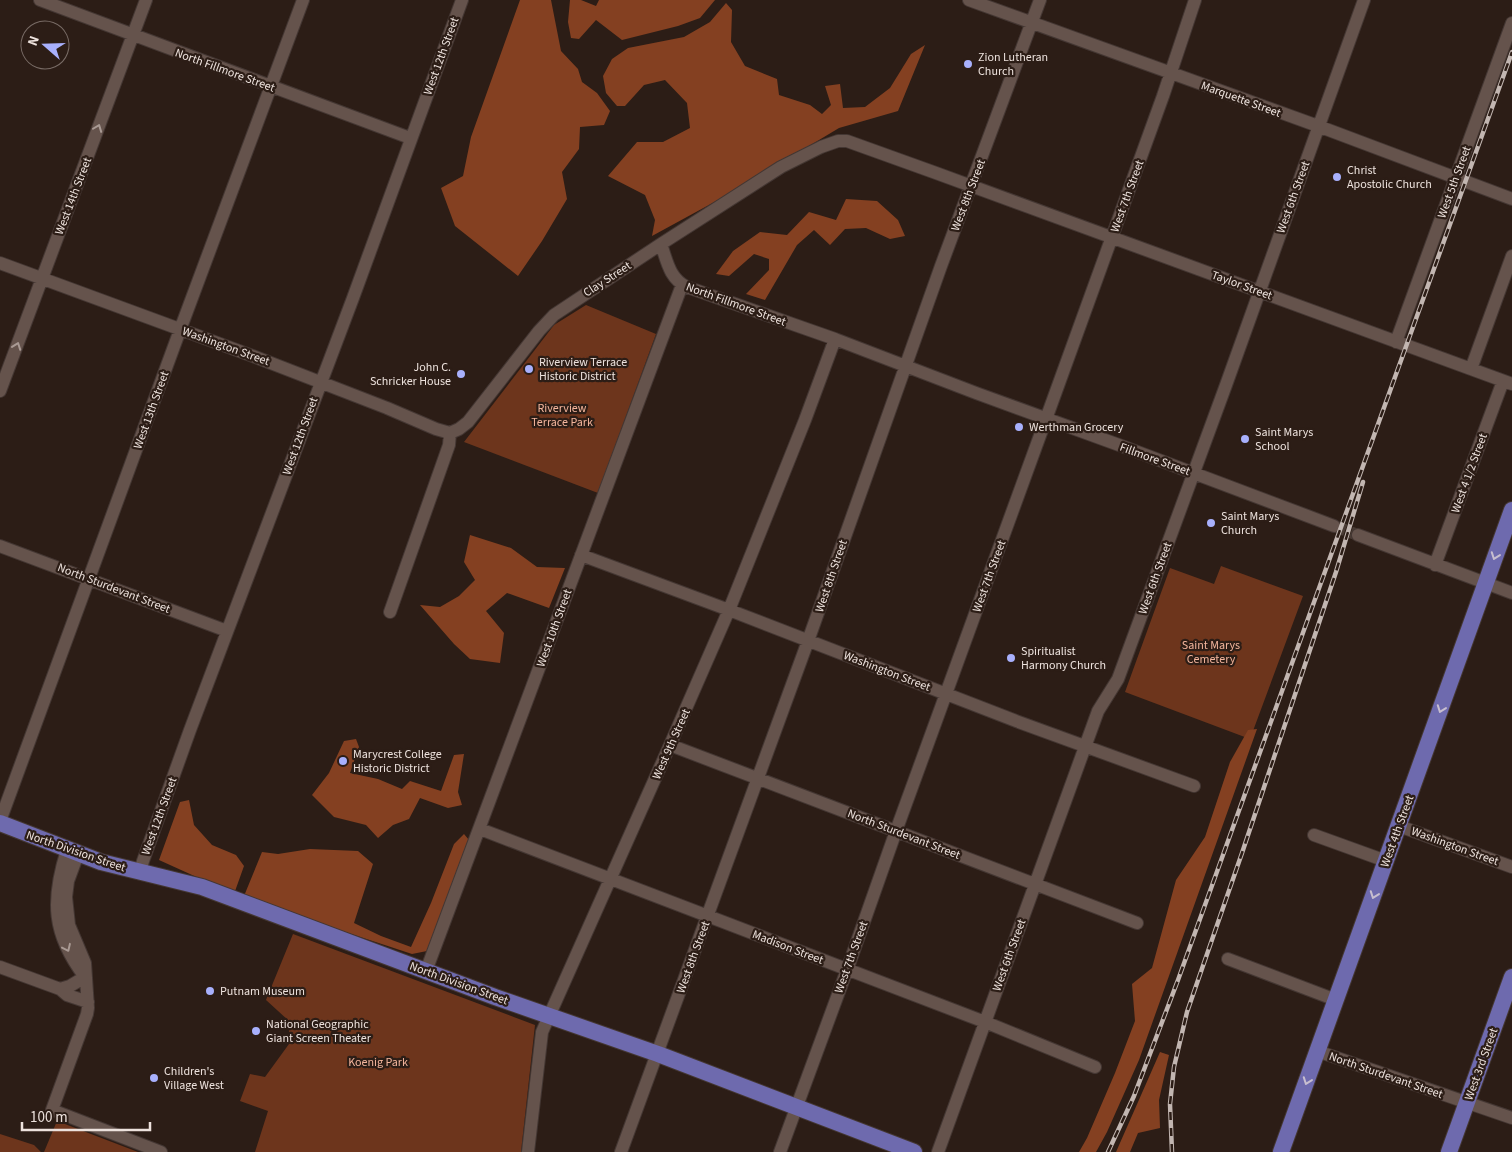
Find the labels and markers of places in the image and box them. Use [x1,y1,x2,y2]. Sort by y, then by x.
place label: Zion Lutheran Church [978,49,1048,80]
marker: Zion Lutheran Church [962,58,974,70]
place label: Christ Apostolic Church [1347,162,1432,193]
marker: Christ Apostolic Church [1331,171,1343,183]
place label: Riverview Terrace Historic District [539,354,627,385]
place label: John C. Schricker House [370,359,451,390]
marker: Riverview Terrace Historic District [523,363,535,375]
marker: John C. Schricker House [455,368,467,380]
place label: Werthman Grocery [1029,419,1124,436]
marker: Werthman Grocery [1013,421,1025,433]
place label: Saint Marys School [1255,424,1313,455]
marker: Saint Marys School [1239,433,1251,445]
place label: Saint Marys Church [1221,508,1279,539]
marker: Saint Marys Church [1205,517,1217,529]
place label: Spiritualist Harmony Church [1021,643,1106,674]
marker: Spiritualist Harmony Church [1005,652,1017,664]
place label: Marycrest College Historic District [353,746,442,777]
marker: Marycrest College Historic District [337,755,349,767]
place label: Putnam Museum [220,983,305,1000]
marker: Putnam Museum [204,985,216,997]
place label: National Geographic Giant Screen Theater [266,1016,372,1047]
marker: National Geographic Giant Screen Theater [250,1025,262,1037]
place label: Children's Village West [164,1063,224,1094]
marker: Children's Village West [148,1072,160,1084]

